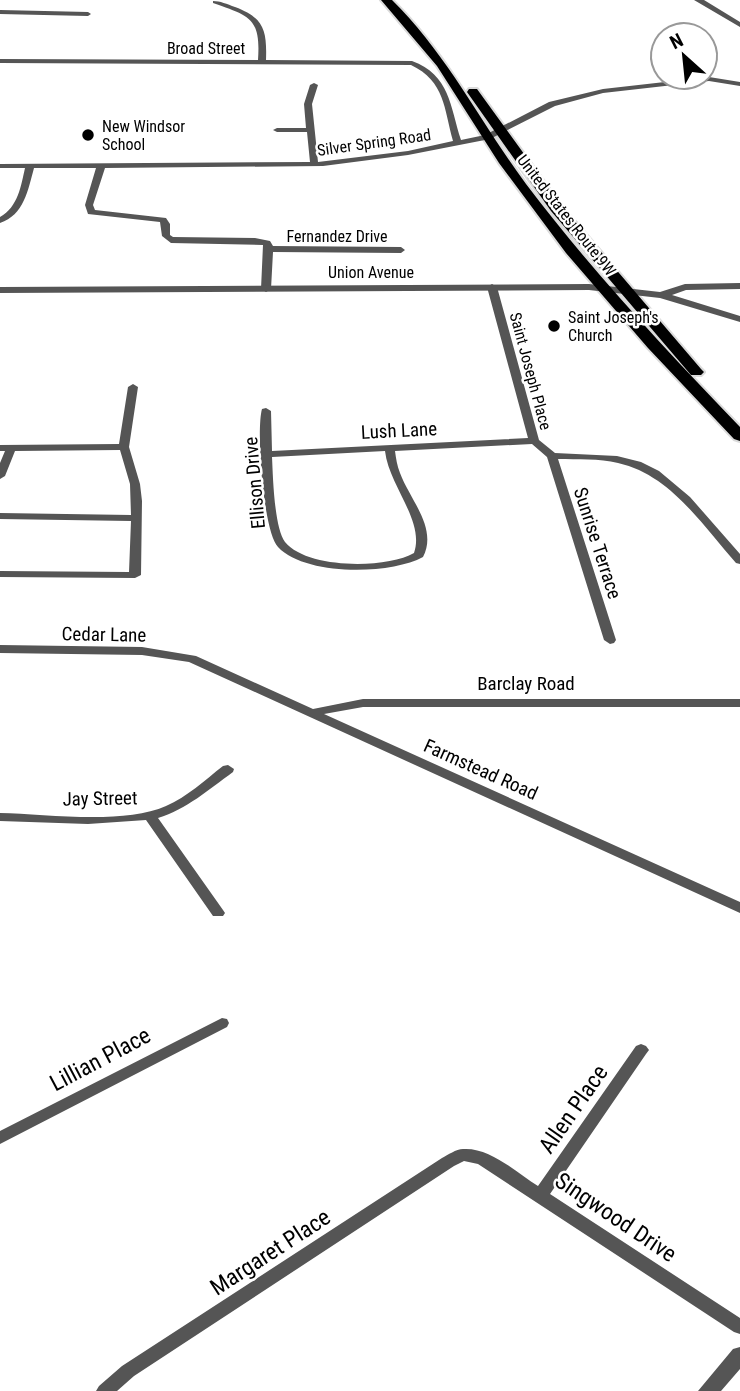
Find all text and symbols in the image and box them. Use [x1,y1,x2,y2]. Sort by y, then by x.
north arrow [649,21,719,91]
text: N [666,28,687,54]
street label: Broad Street [167,39,245,58]
place label: New Windsor School [102,117,185,154]
street label: Silver Spring Road [316,125,432,160]
marker: New Windsor School [80,127,96,143]
street label: United States Route 9W [513,151,620,280]
street label: Fernandez Drive [286,227,388,246]
street label: Union Avenue [328,263,414,282]
place label: Saint Joseph's Church [568,308,659,345]
street label: Saint Joseph Place [506,310,555,432]
marker: Saint Joseph's Church [546,318,562,334]
street label: Lush Lane [360,417,438,444]
street label: Ellison Drive [239,436,270,530]
street label: Sunrise Terrace [569,485,626,602]
street label: Cedar Lane [61,622,147,647]
street label: Barclay Road [477,672,575,695]
street label: Farmstead Road [420,734,541,805]
street label: Jay Street [62,786,138,811]
street label: Lillian Place [45,1022,155,1097]
street label: Allen Place [533,1060,614,1159]
street label: Singwood Drive [550,1167,681,1268]
street label: Margaret Place [205,1204,335,1301]

